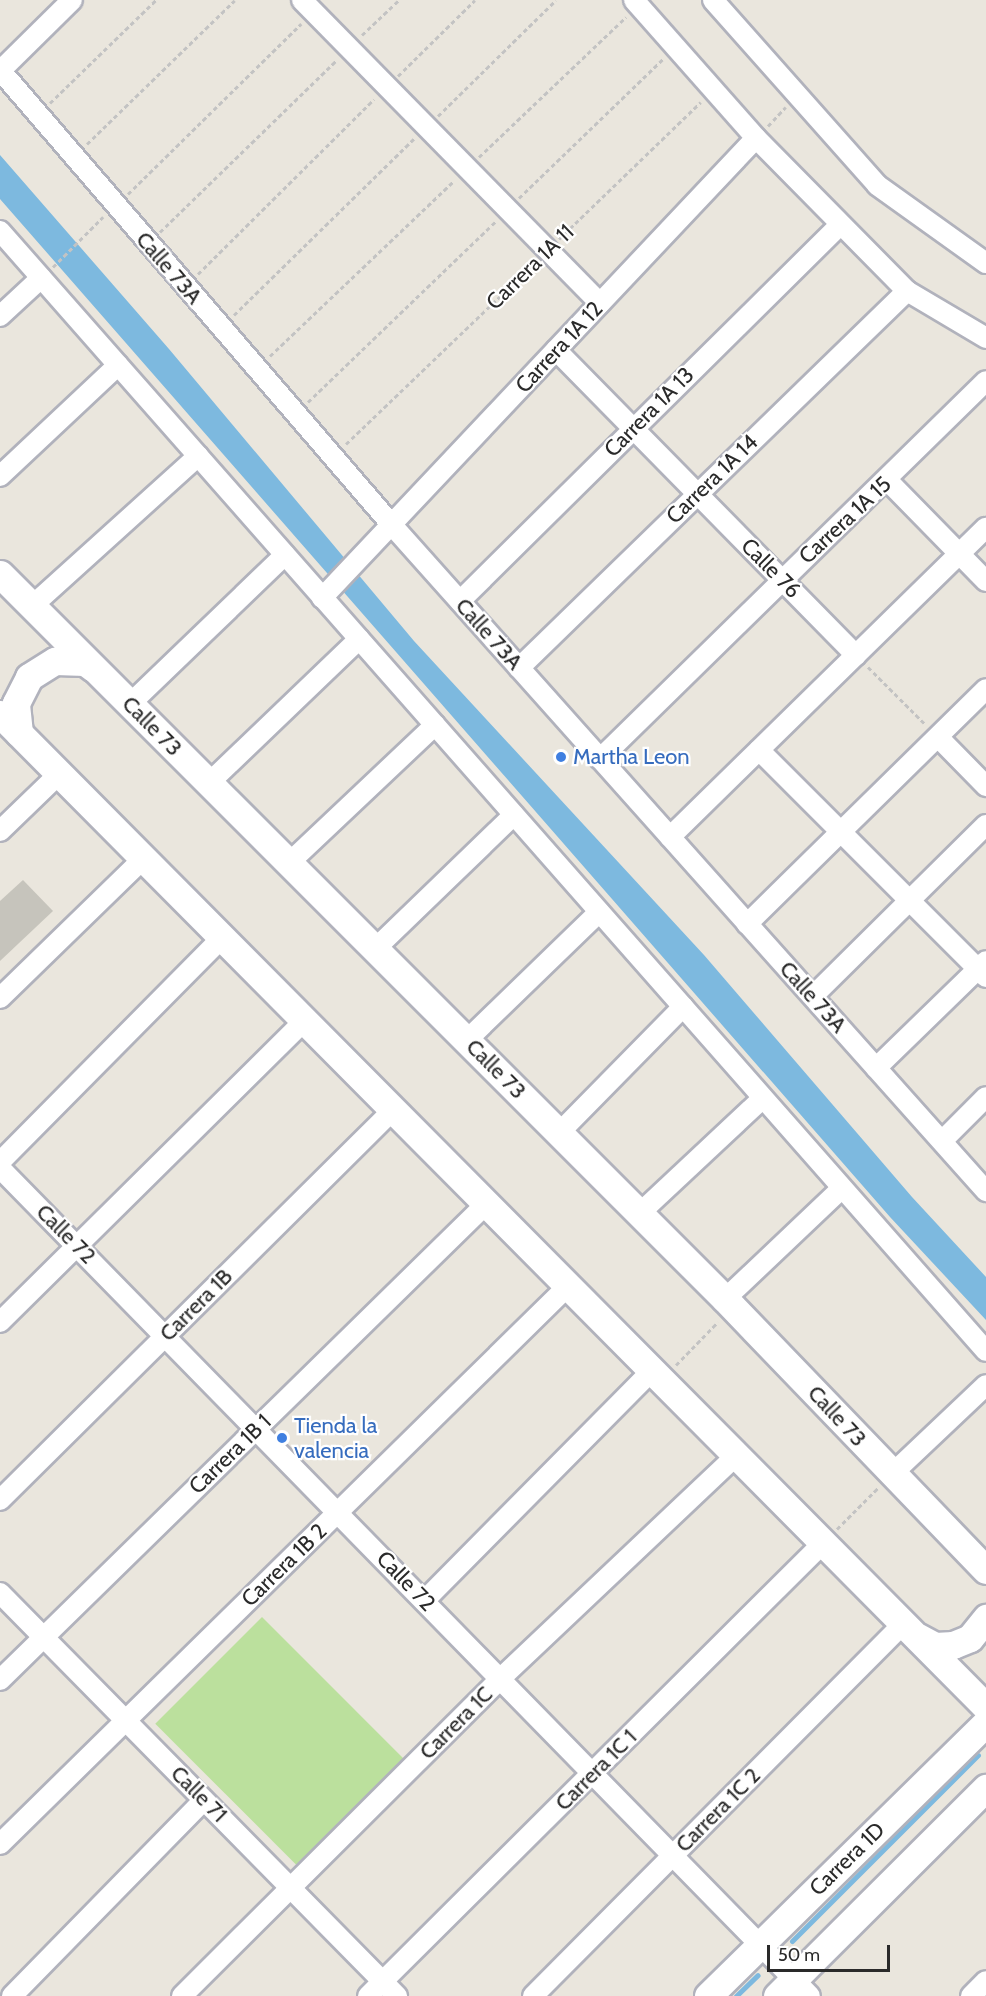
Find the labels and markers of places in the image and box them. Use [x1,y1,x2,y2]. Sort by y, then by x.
place label: Martha Leon [573,744,690,770]
marker: Martha Leon [554,750,568,764]
place label: Tienda la valencia [294,1412,377,1464]
marker: Tienda la valencia [275,1431,289,1445]

